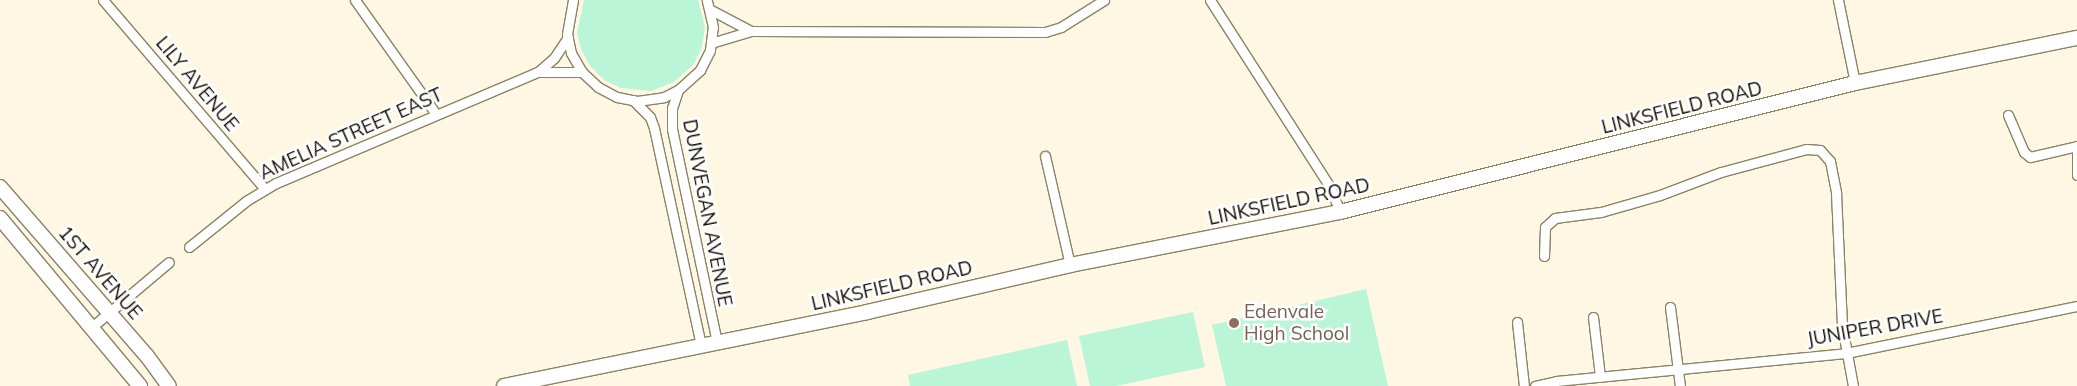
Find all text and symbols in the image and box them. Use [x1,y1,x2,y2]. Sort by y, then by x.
street label: LILY AVENUE [151,32,243,136]
street label: LINKSFIELD ROAD [1599,77,1765,139]
street label: AMELIA STREET EAST [256,83,446,185]
street label: DUNVEGAN AVENUE [678,117,736,309]
street label: LINKSFIELD ROAD [1206,174,1372,230]
street label: 1ST AVENUE [53,222,147,324]
street label: LINKSFIELD ROAD [809,256,975,316]
place label: Edenvale High School [1244,301,1349,345]
street label: JUNIPER DRIVE [1805,305,1945,351]
marker: Edenvale High School [1228,317,1240,329]

